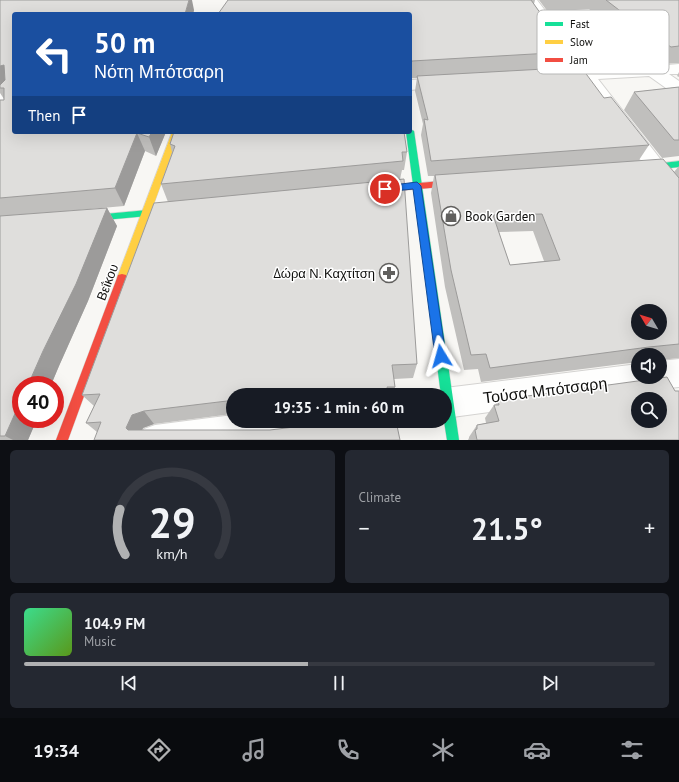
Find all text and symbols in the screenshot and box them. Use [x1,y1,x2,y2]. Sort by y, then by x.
legend [537,10,669,74]
text: Fast [570,17,590,31]
text: 50 m [94,24,155,61]
icon: left [28,28,80,80]
text: Slow [570,35,593,49]
text: Jam [569,53,588,67]
text: Νότη Μπότσαρη [94,60,224,83]
icon: arrive [68,104,90,126]
text: Then [28,106,60,125]
pin [368,172,402,206]
icon: arrive [374,178,396,200]
shop icon: Book Garden [440,205,462,227]
place label: Book Garden [465,208,535,225]
street label: Βεΐκου [93,261,122,303]
pharmacy icon: Δώρα Ν. Καχτίτση [378,262,400,284]
place label: Δώρα Ν. Καχτίτση [273,265,375,282]
north arrow [631,304,667,340]
map controls [631,304,667,428]
position arrow [420,335,462,377]
button: sound [631,348,667,384]
street label: Τούσα Μπότσαρη [482,372,608,408]
speed limit sign: 40 [12,376,64,428]
button: search [631,392,667,428]
text: 19:35 · 1 min · 60 m [274,398,404,417]
text: Climate [359,489,401,506]
text: 29 [149,495,196,548]
text: 21.5° [471,509,543,548]
text: − [359,514,370,542]
text: + [644,514,655,542]
text: km/h [157,543,188,562]
text: 104.9 FM [84,614,145,633]
text: Music [84,633,116,650]
icon: previous [118,672,140,694]
icon: pause [328,672,350,694]
icon: next [539,672,561,694]
icon: directions [145,736,173,764]
icon: music [240,736,268,764]
icon: phone [334,736,362,764]
icon: climate [429,736,457,764]
icon: car [523,736,551,764]
icon: filters [618,736,646,764]
text: 19:34 [33,739,79,762]

